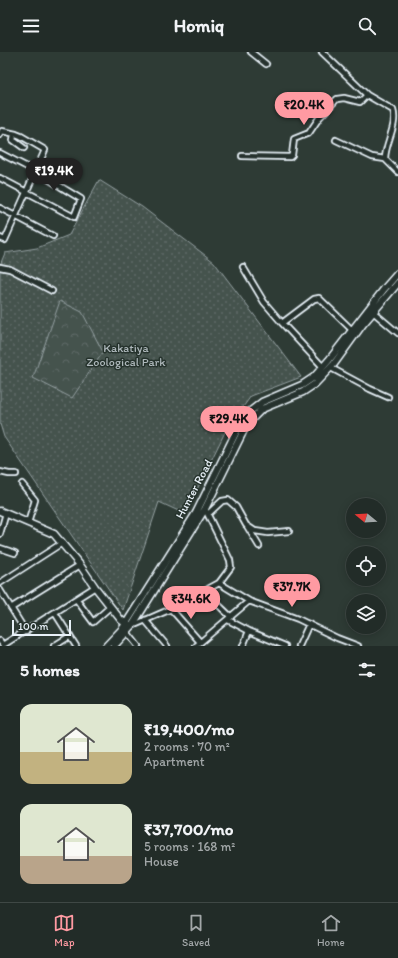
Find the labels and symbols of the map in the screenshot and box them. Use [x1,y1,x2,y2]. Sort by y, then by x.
pin: ₹20.4K [271,92,337,126]
pin: ₹19.4K [21,158,87,192]
park label: Kakatiya Zoological Park [86,341,166,369]
pin: ₹29.4K [196,406,262,440]
street label: Hunter Road [172,456,216,521]
north arrow [346,498,386,538]
pin: ₹37.7K [259,574,325,608]
pin: ₹34.6K [158,586,224,620]
scale bar [12,618,71,637]

